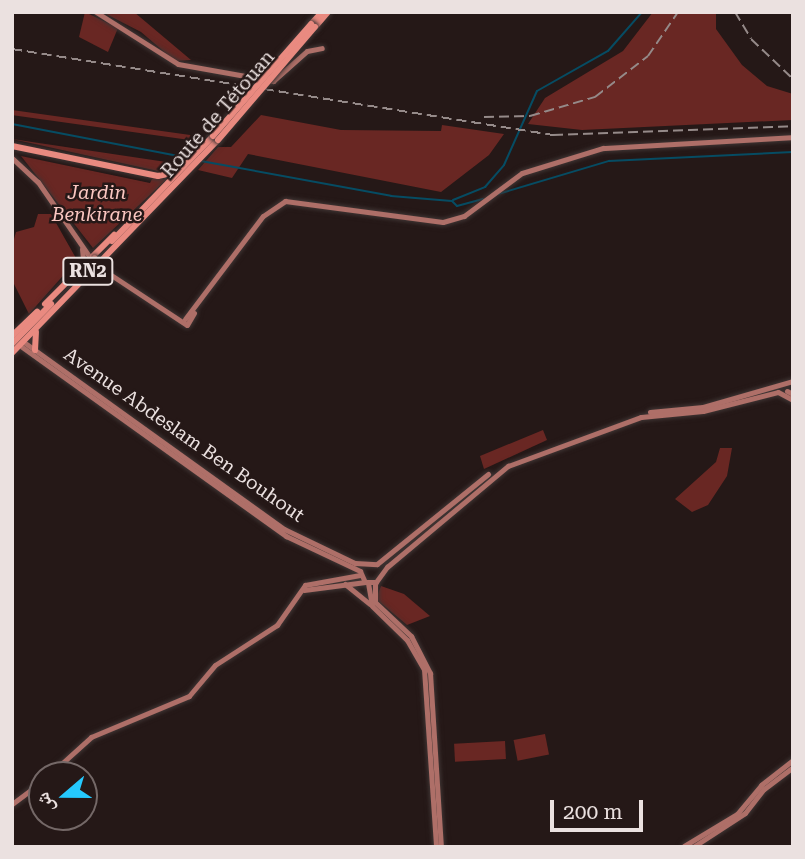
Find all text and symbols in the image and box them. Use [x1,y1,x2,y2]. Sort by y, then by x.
street label: Route de Tétouan [157,46,279,182]
park label: Jardin Benkirane [52,182,142,226]
road number: RN2 [62,256,114,286]
street label: Avenue Abdeslam Ben Bouhout [59,343,309,527]
north arrow [28,761,98,831]
scale bar [553,786,646,830]
text: ش [30,789,59,816]
text: 200 m [563,800,623,824]

